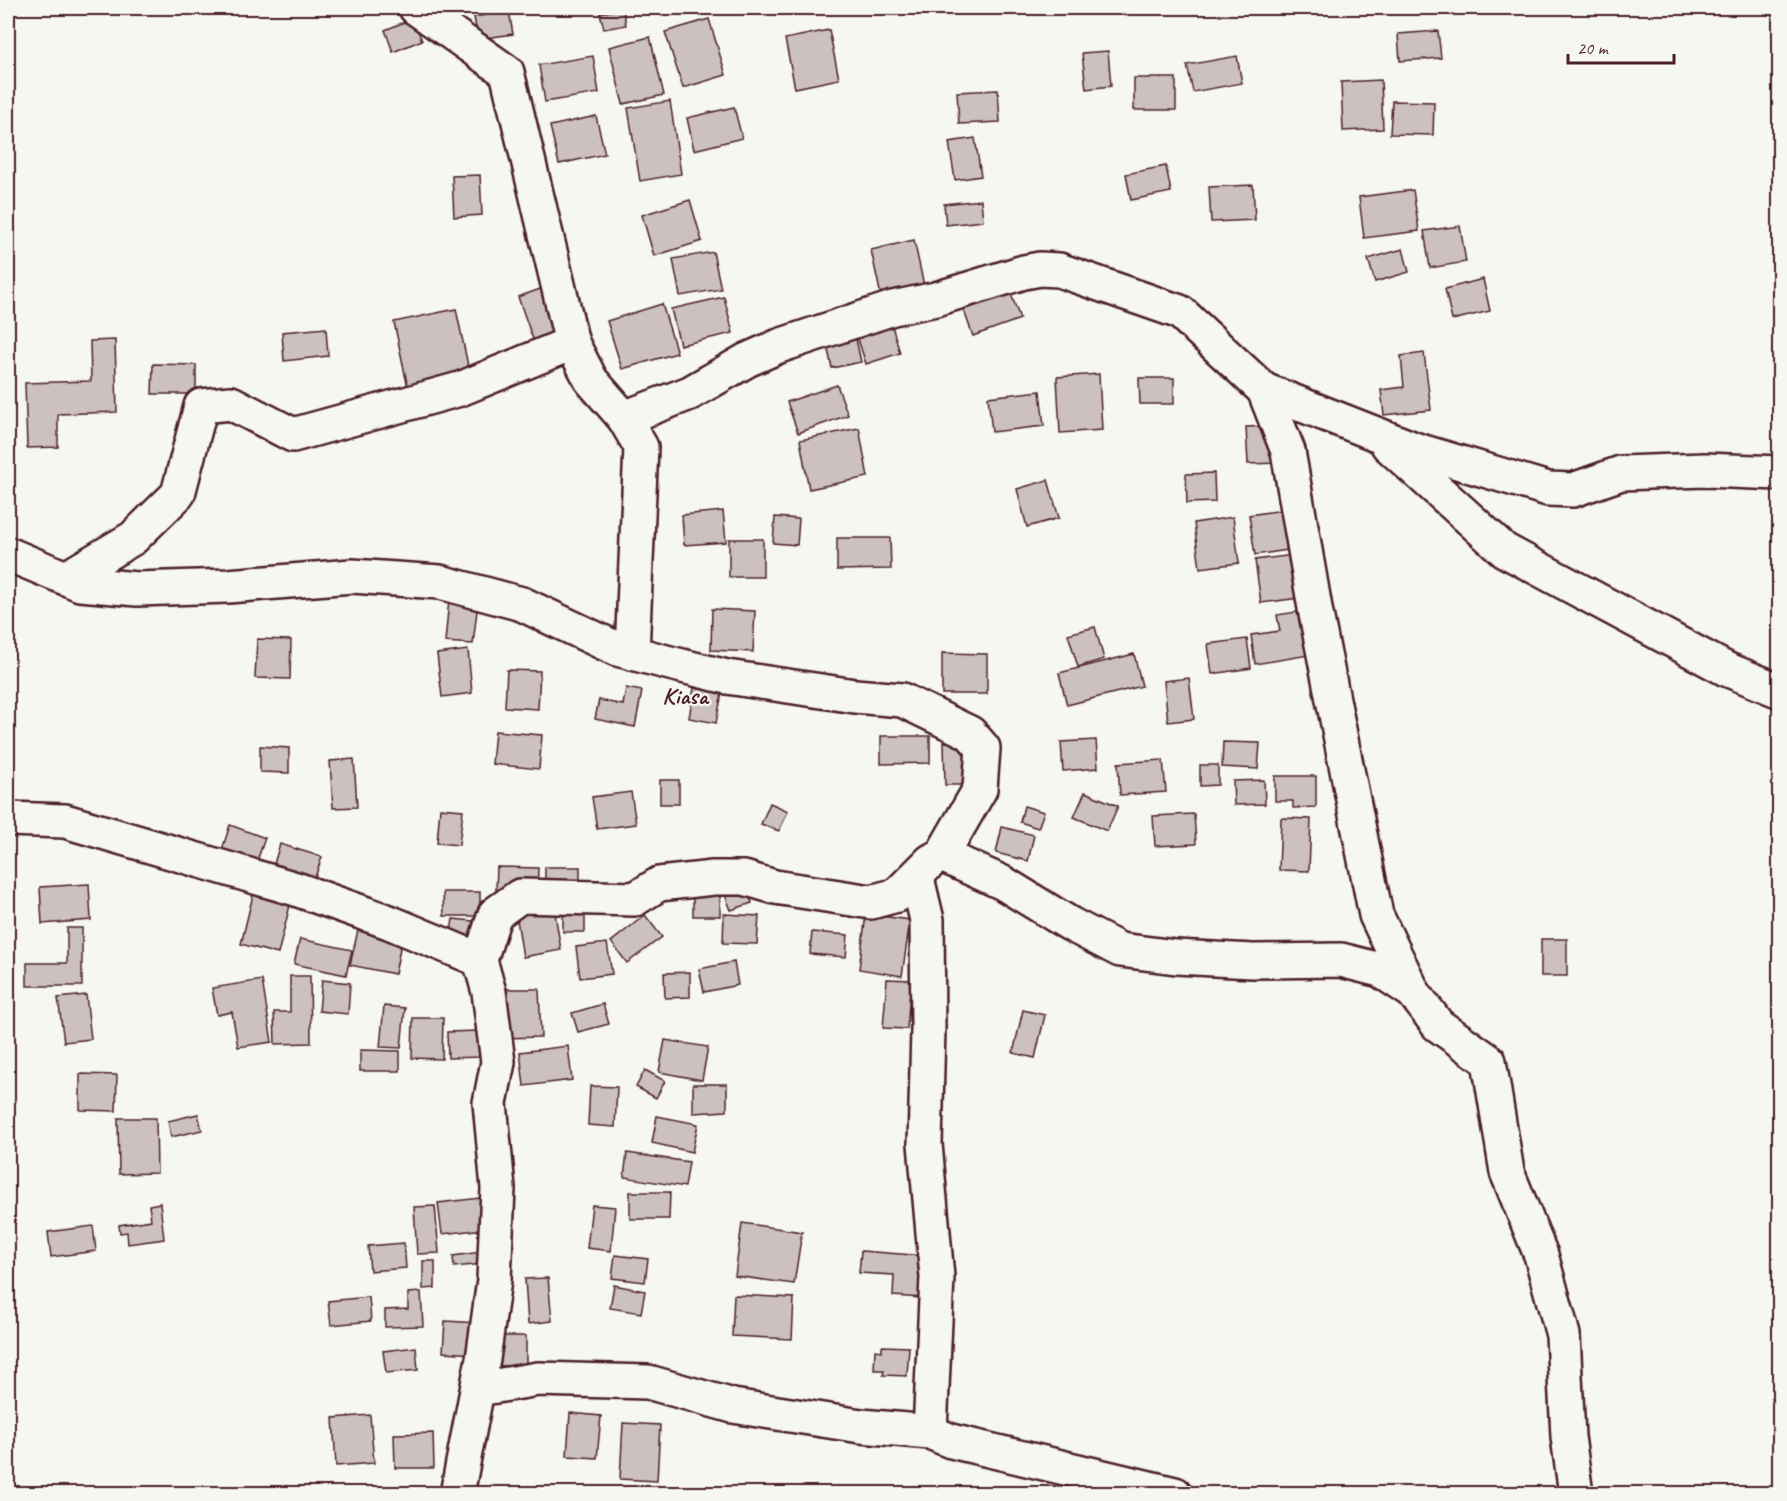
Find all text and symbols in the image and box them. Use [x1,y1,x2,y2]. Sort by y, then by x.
scale bar [1568,27,1674,65]
text: 20 m [1577,37,1610,59]
district label: Kiasa [662,681,710,711]

